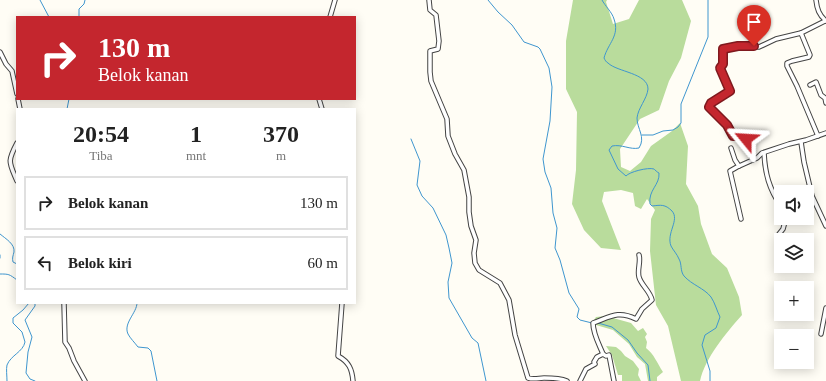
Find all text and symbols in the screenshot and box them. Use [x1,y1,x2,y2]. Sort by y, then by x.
pin [737,5,771,46]
icon: arrive [743,11,765,33]
icon: right [32,32,84,84]
text: 130 m [98,32,170,63]
text: Belok kanan [98,65,188,85]
position arrow [725,118,767,160]
text: 20:54 [73,121,129,147]
text: 1 [190,121,202,147]
text: 370 [263,121,299,147]
text: Tiba [89,148,113,163]
text: mnt [186,148,206,163]
text: m [276,148,286,163]
map controls [774,185,814,369]
button: sound [774,185,814,225]
icon: right [34,192,56,214]
text: Belok kanan [68,195,148,211]
text: 130 m [300,195,338,211]
button: layers [774,233,814,273]
icon: left [34,252,56,274]
text: Belok kiri [68,255,132,271]
text: 60 m [308,255,338,271]
button: + [774,281,814,321]
button: − [774,329,814,369]

